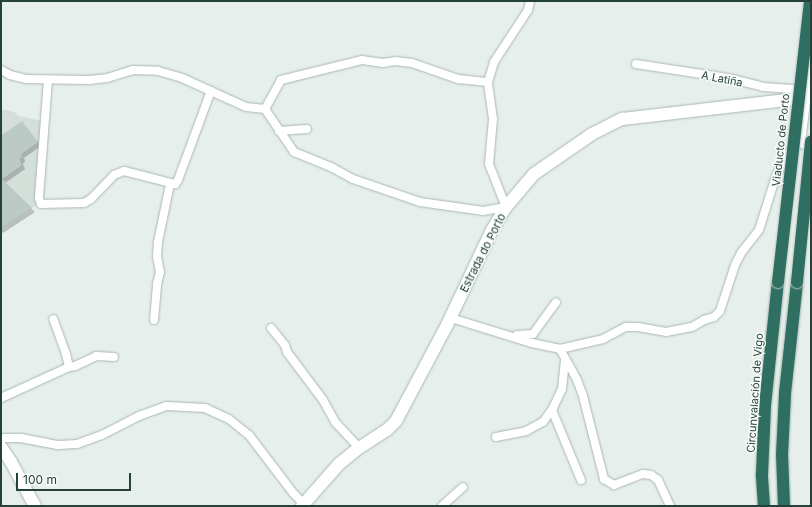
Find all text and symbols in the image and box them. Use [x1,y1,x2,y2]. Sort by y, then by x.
street label: A Latiña [700,69,744,89]
street label: Viaducto de Porto [770,93,792,187]
street label: Estrada do Porto [457,211,509,295]
street label: Circunvalación de Vigo [744,333,766,453]
scale bar [18,465,133,491]
text: 100 m [23,472,57,487]

